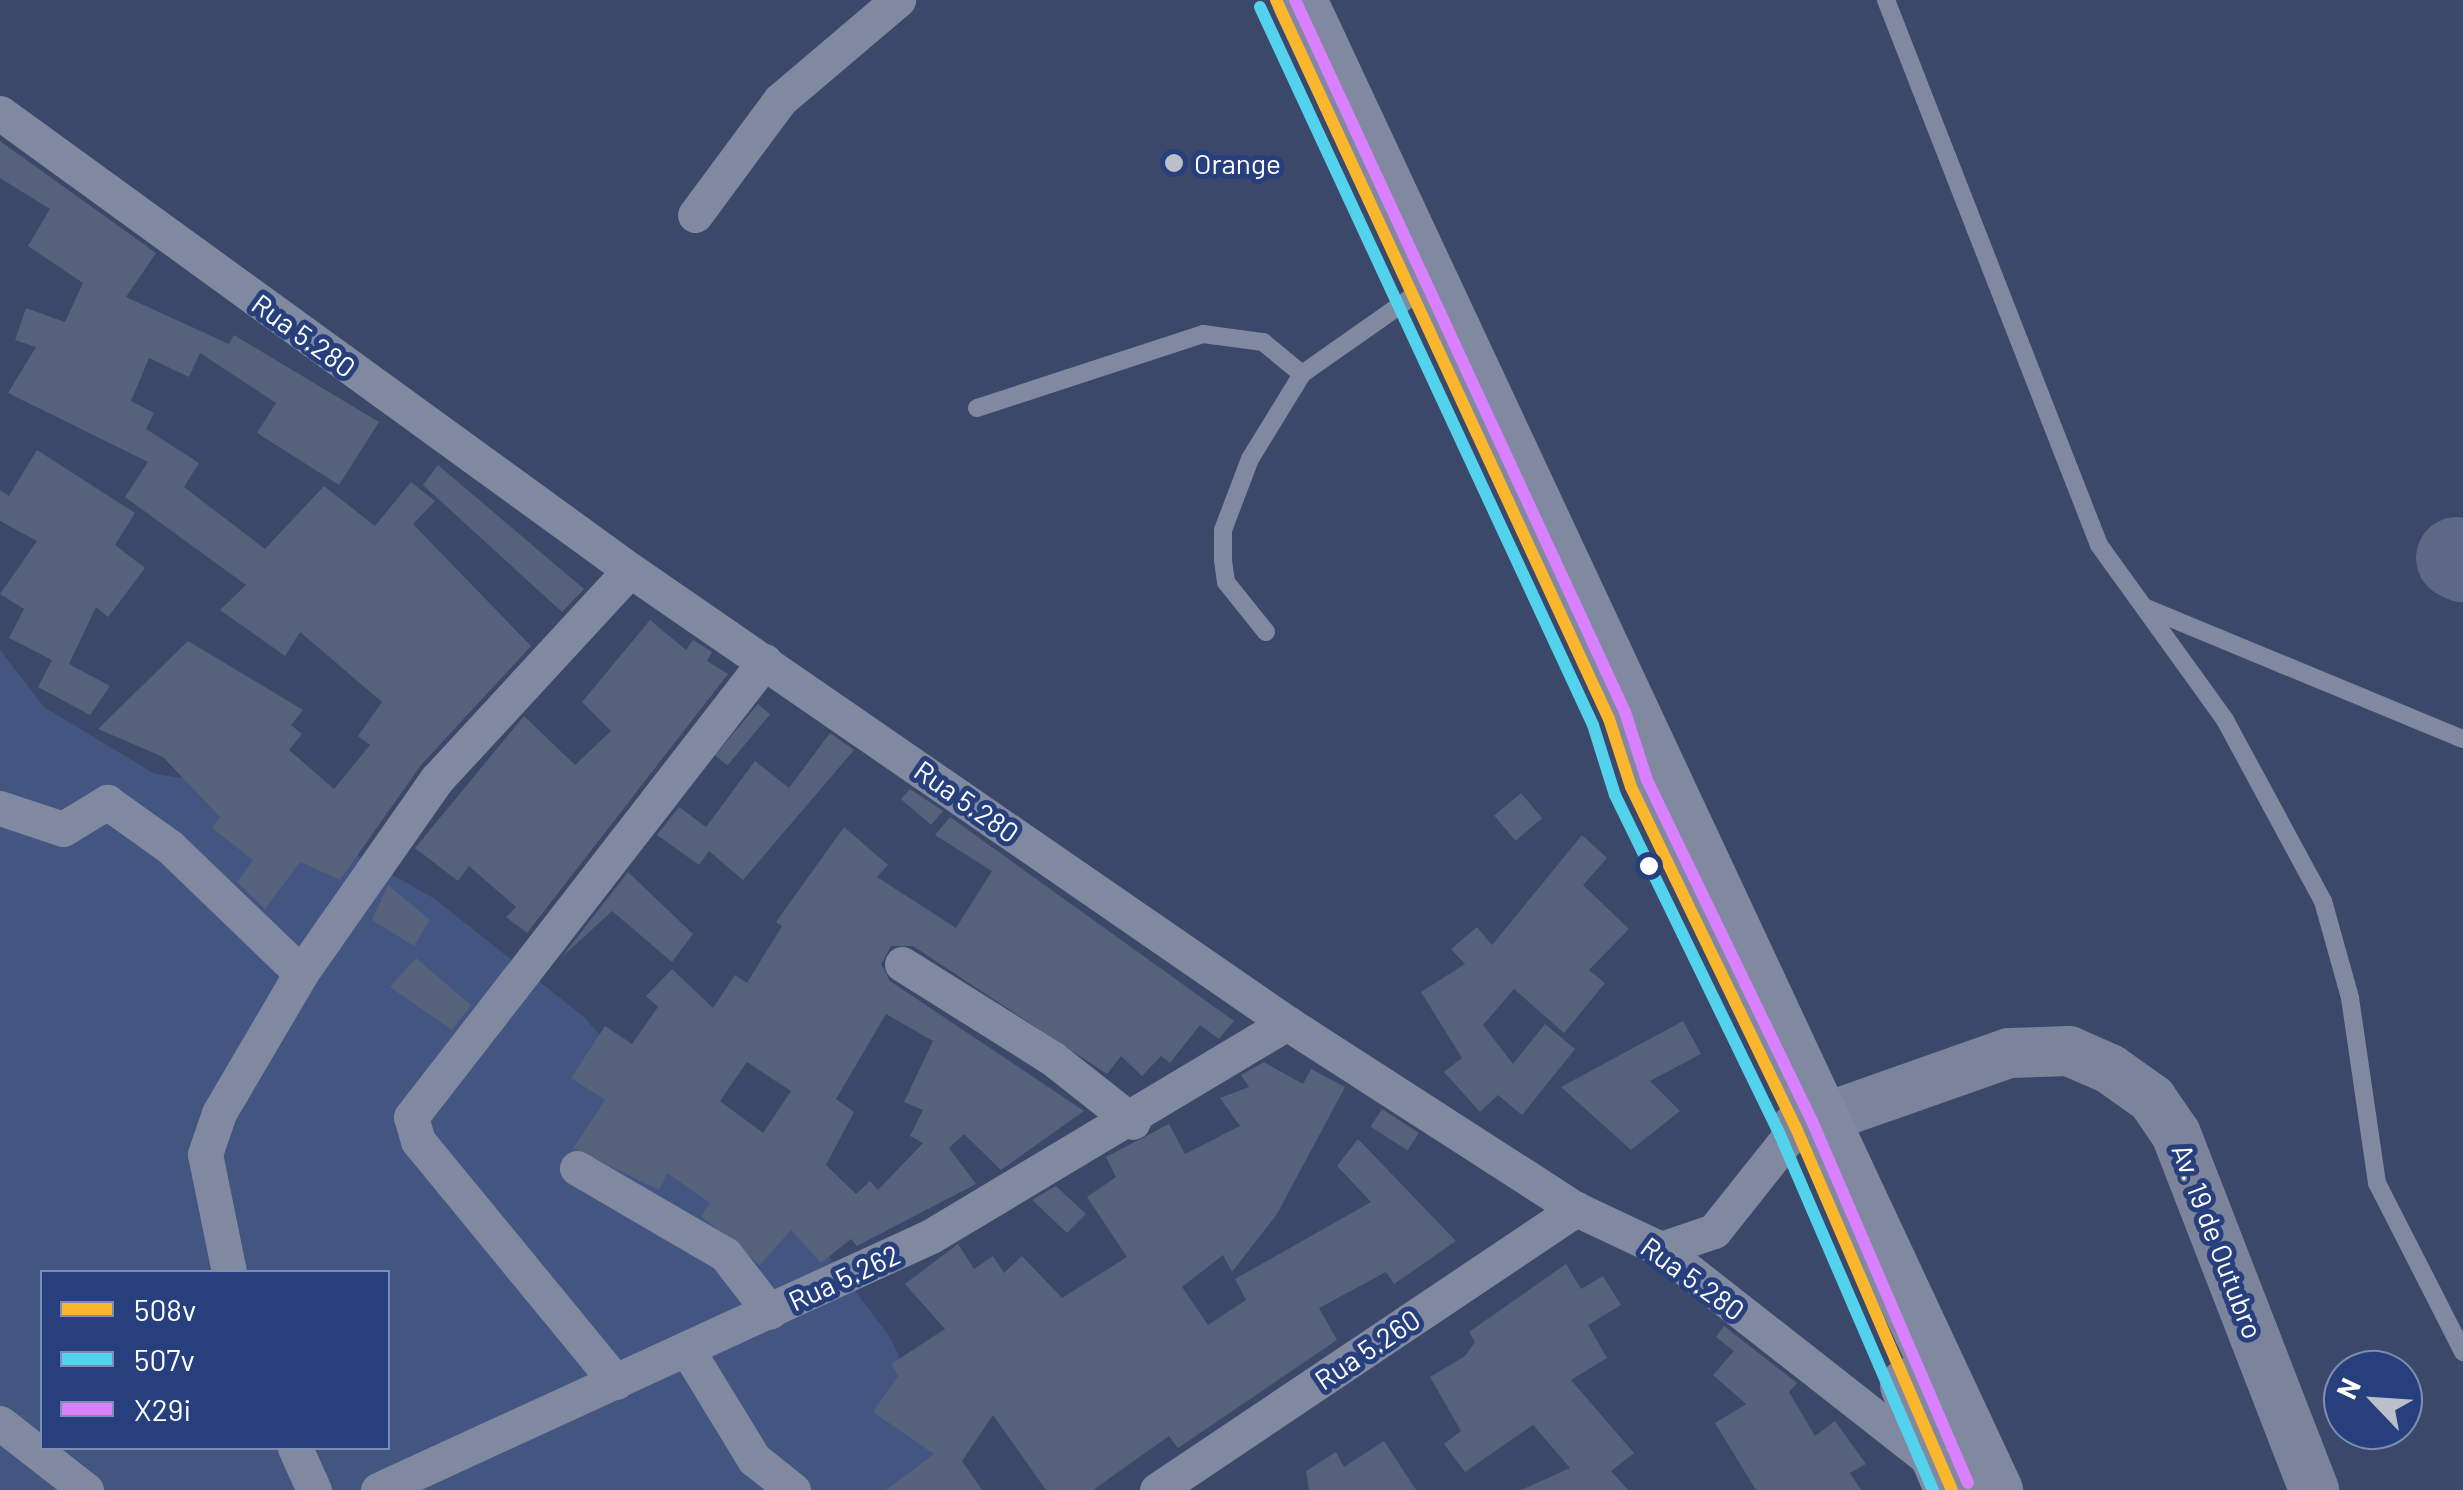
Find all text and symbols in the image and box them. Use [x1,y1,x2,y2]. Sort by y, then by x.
place label: Orange [1194,146,1281,180]
marker: Orange [1163,152,1185,174]
street label: Rua 5.280 [246,286,362,384]
street label: Rua 5.280 [908,753,1026,849]
unlabelled marker [1639,856,1659,876]
street label: Av. 19 de Outubro [2165,1139,2271,1343]
street label: Rua 5.280 [1635,1229,1751,1327]
street label: Rua 5.262 [783,1237,905,1317]
legend [40,1270,390,1450]
text: 508v [134,1291,196,1327]
street label: Rua 5.260 [1308,1302,1426,1396]
text: 507v [134,1341,195,1377]
north arrow [2323,1350,2423,1450]
text: N [2328,1373,2367,1404]
text: X29i [134,1391,191,1427]

